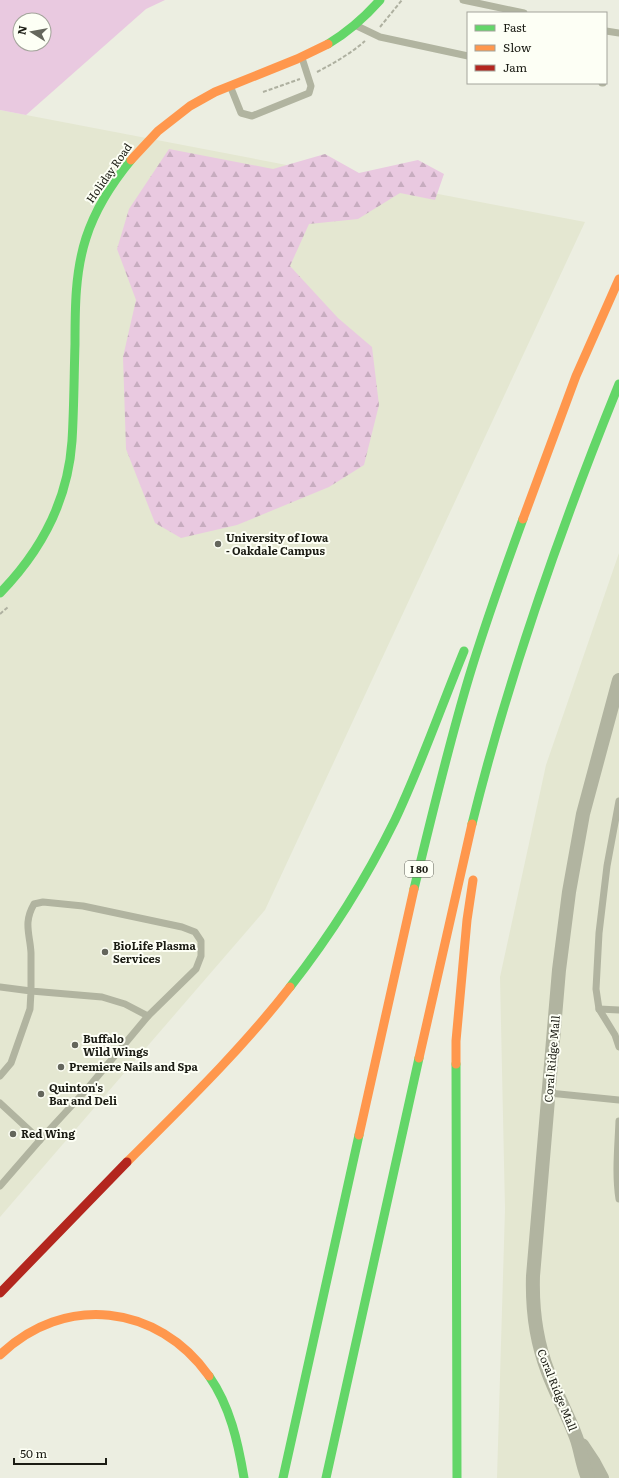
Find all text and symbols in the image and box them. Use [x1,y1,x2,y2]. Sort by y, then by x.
north arrow [12,12,52,52]
legend [467,12,607,84]
text: Fast [503,18,527,36]
text: N [12,24,30,36]
text: Slow [503,38,532,56]
text: Jam [503,58,528,76]
street label: Holiday Road [82,139,135,206]
place label: University of Iowa - Oakdale Campus [226,529,329,558]
marker: University of Iowa - Oakdale Campus [213,539,223,549]
road number: I 80 [405,861,433,877]
place label: BioLife Plasma Services [113,937,196,966]
marker: BioLife Plasma Services [100,947,110,957]
street label: Coral Ridge Mall [539,1014,563,1103]
place label: Buffalo Wild Wings [83,1030,149,1059]
marker: Buffalo Wild Wings [70,1040,80,1050]
place label: Premiere Nails and Spa [69,1058,199,1074]
marker: Premiere Nails and Spa [56,1062,66,1072]
place label: Quinton's Bar and Deli [49,1079,117,1108]
marker: Quinton's Bar and Deli [36,1089,46,1099]
place label: Red Wing [21,1125,75,1141]
marker: Red Wing [8,1129,18,1139]
street label: Coral Ridge Mall [534,1346,582,1433]
scale bar [14,1440,106,1466]
text: 50 m [20,1444,47,1462]

